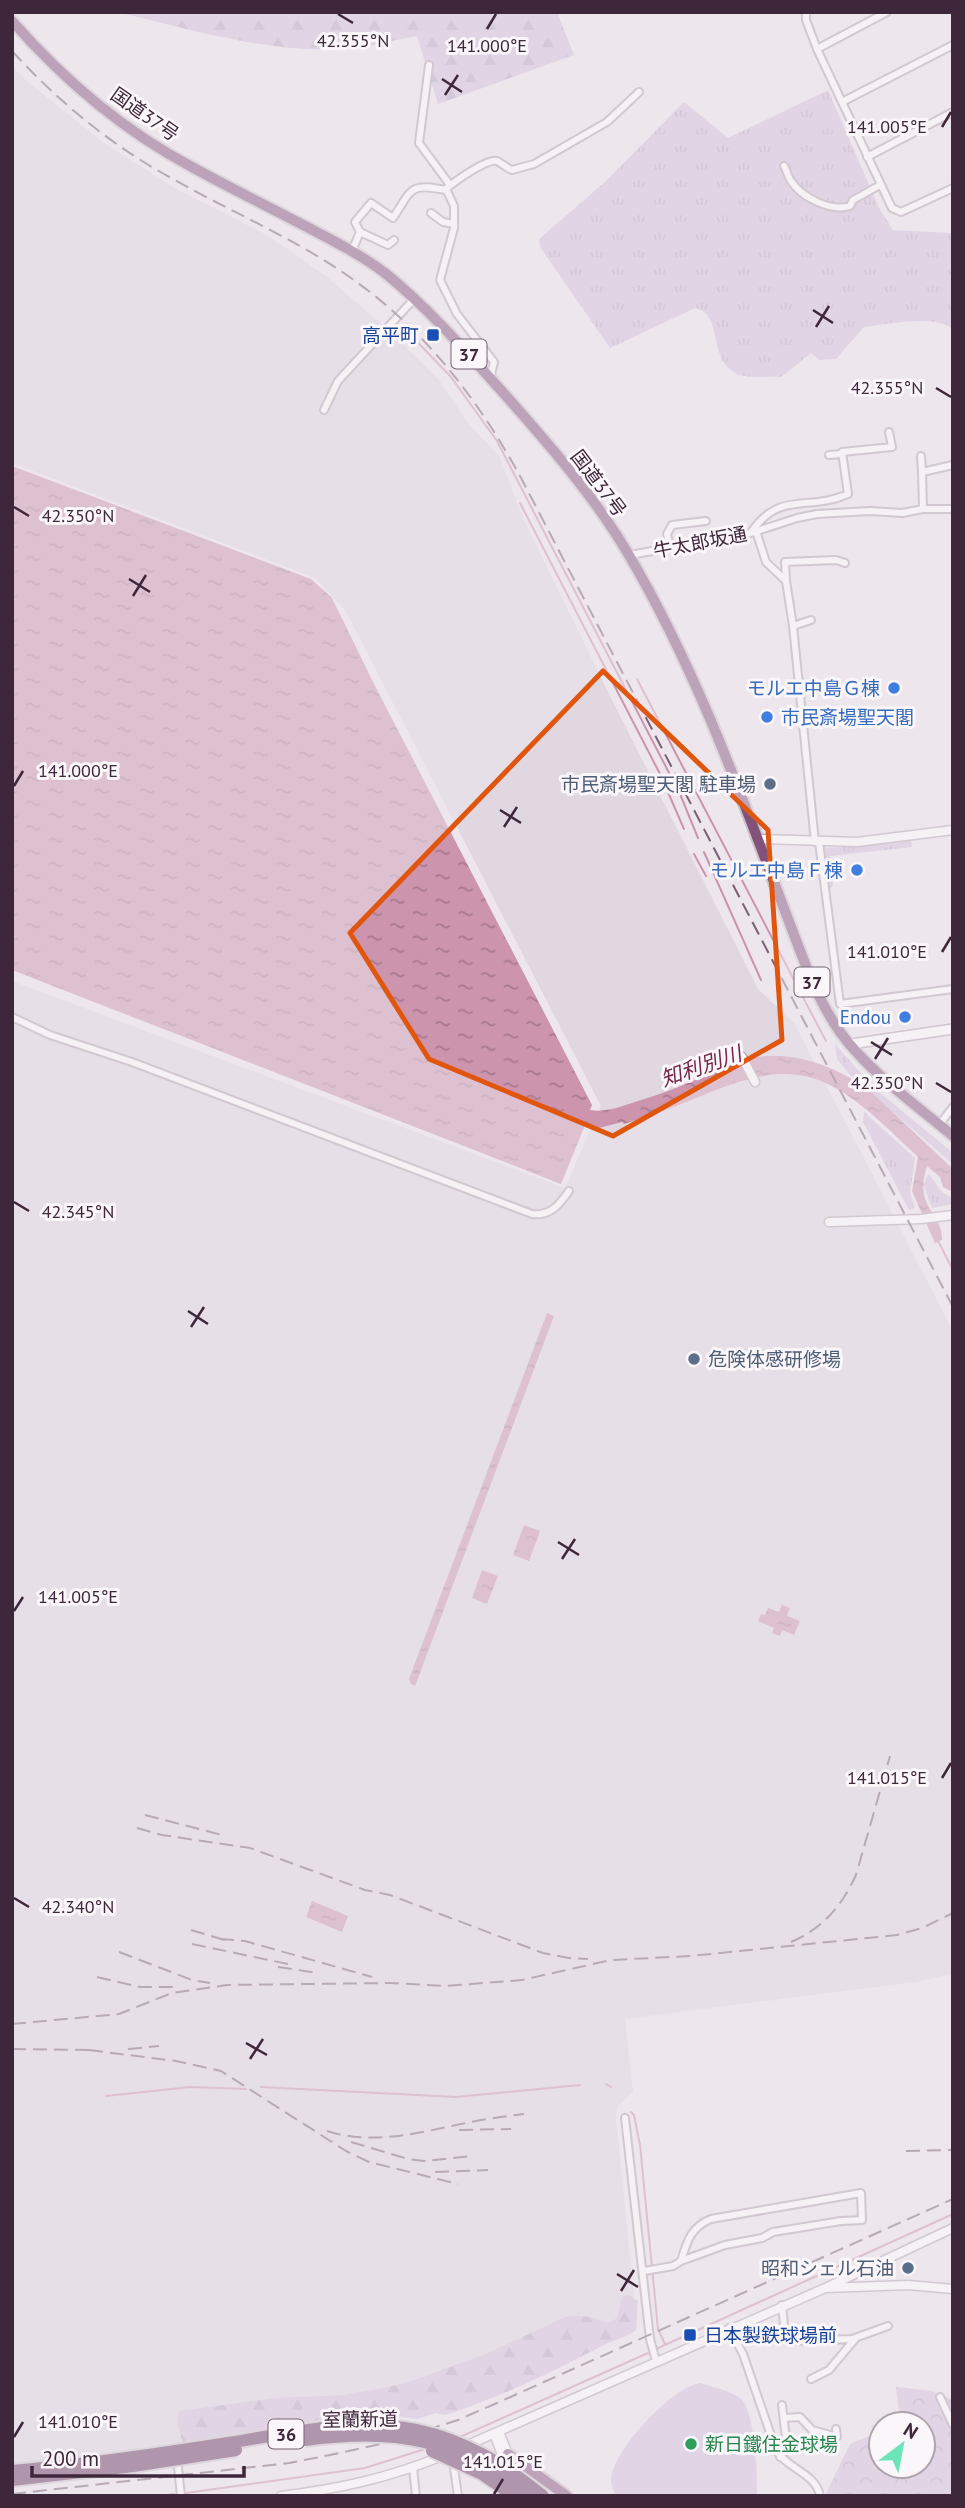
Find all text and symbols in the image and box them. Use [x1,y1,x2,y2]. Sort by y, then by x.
text: 42.355°N [317,29,389,52]
text: 141.000°E [447,34,527,57]
street label: 国道37号 [106,82,184,146]
text: 141.005°E [847,115,927,138]
place label: 高平町 [362,323,419,347]
marker: 高平町 [425,327,441,343]
road number: 37 [452,340,486,368]
text: 42.355°N [851,376,923,399]
street label: 国道37号 [566,445,632,521]
text: 42.350°N [42,504,114,527]
street label: 牛太郎坂通 [651,521,749,563]
place label: モルエ中島Ｇ棟 [747,676,880,700]
marker: モルエ中島Ｇ棟 [886,680,902,696]
place label: 市民斎場聖天閣 [781,705,914,729]
marker: 市民斎場聖天閣 [759,709,775,725]
text: 141.000°E [38,759,118,782]
place label: 市民斎場聖天閣 駐車場 [561,772,756,796]
marker: 市民斎場聖天閣 駐車場 [762,776,778,792]
place label: モルエ中島Ｆ棟 [710,858,843,882]
marker: モルエ中島Ｆ棟 [849,862,865,878]
text: 141.010°E [847,940,927,963]
road number: 37 [794,967,830,996]
place label: Endou [840,1005,891,1029]
marker: Endou [897,1009,913,1025]
water label: 知利別川 [657,1039,747,1092]
text: 42.350°N [851,1071,923,1094]
text: 42.345°N [42,1200,114,1223]
place label: 危険体感研修場 [708,1347,841,1371]
marker: 危険体感研修場 [686,1351,702,1367]
text: 141.005°E [38,1585,118,1608]
text: 141.015°E [847,1766,927,1789]
text: 42.340°N [42,1895,114,1918]
place label: 昭和シェル石油 [761,2256,894,2280]
marker: 昭和シェル石油 [900,2260,916,2276]
place label: 日本製鉄球場前 [704,2323,837,2347]
marker: 日本製鉄球場前 [682,2327,698,2343]
street label: 室蘭新道 [322,2406,398,2432]
text: 141.010°E [38,2410,118,2433]
north arrow [867,2410,937,2480]
text: N [899,2417,923,2444]
road number: 36 [268,2420,304,2448]
place label: 新日鐵住金球場 [705,2432,838,2456]
scale bar [32,2434,243,2478]
marker: 新日鐵住金球場 [683,2436,699,2452]
text: 200 m [42,2445,99,2472]
text: 141.015°E [463,2450,543,2473]

